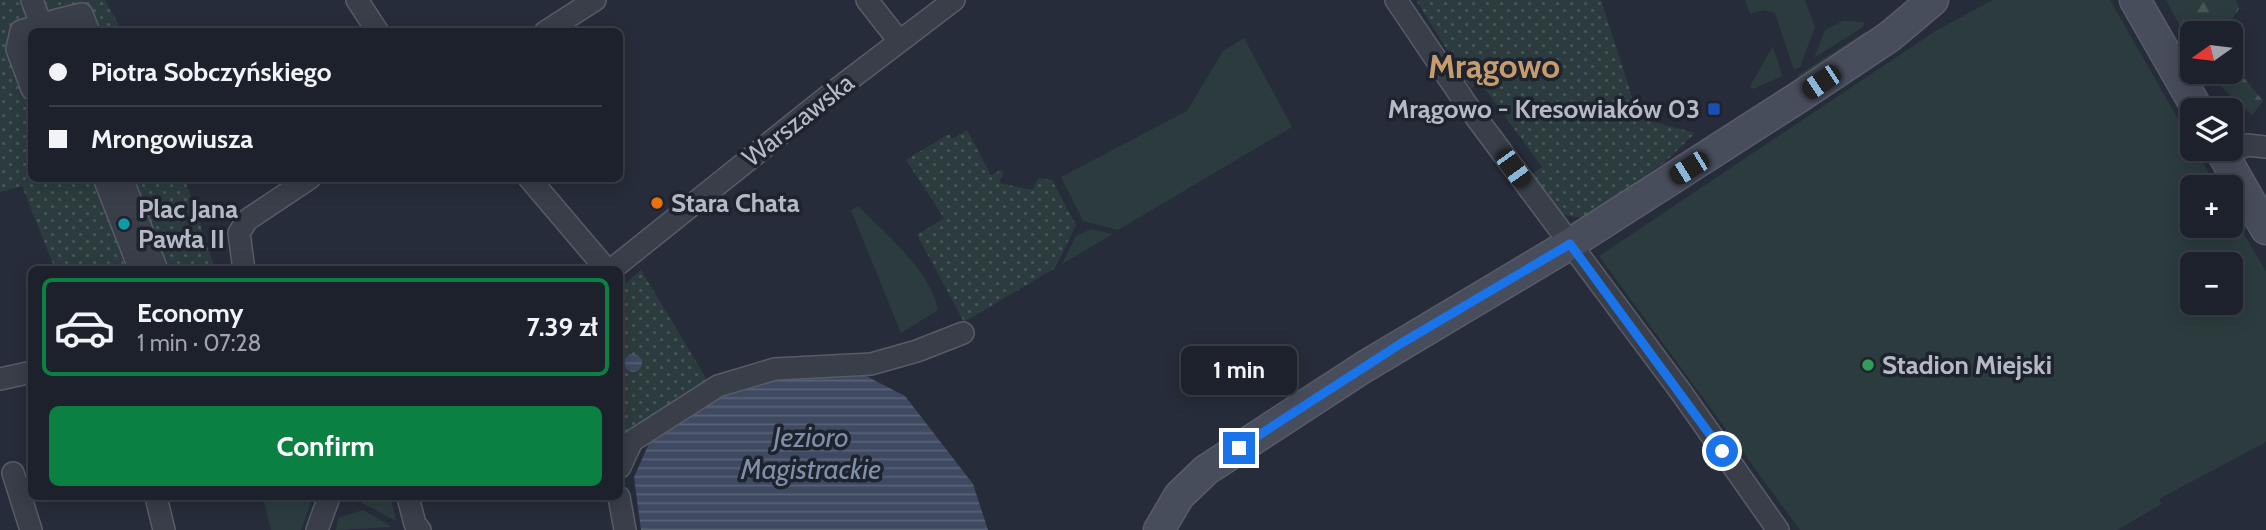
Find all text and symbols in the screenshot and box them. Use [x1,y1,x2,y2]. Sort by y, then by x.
north arrow [2180,21,2244,84]
map controls [2180,21,2243,315]
district label: Mrągowo [1428,46,1560,86]
text: Piotra Sobczyńskiego [91,56,332,88]
car [1798,62,1845,102]
street label: Warszawska [736,66,861,174]
place label: Mrągowo - Kresowiaków 03 [1388,93,1700,125]
button: layers [2180,98,2243,161]
marker: Mrągowo - Kresowiaków 03 [1706,101,1722,117]
text: Mrongowiusza [91,123,253,155]
car [1493,145,1534,191]
car [1666,148,1713,188]
button: + [2180,175,2243,238]
place label: Stara Chata [671,187,800,219]
place label: Plac Jana Pawła II [138,193,238,255]
marker: Stara Chata [649,195,665,211]
marker: Plac Jana Pawła II [116,216,132,232]
button: − [2180,252,2243,315]
icon: car [53,296,116,359]
text: Economy [137,297,243,329]
text: 7.39 zł [526,311,598,343]
text: 1 min · 07:28 [137,329,262,357]
callout: 1 min [1181,346,1297,396]
place label: Stadion Miejski [1882,349,2052,381]
text: 1 min [1213,356,1265,384]
marker: Stadion Miejski [1860,357,1876,373]
button: Confirm [49,406,602,486]
water label: Jezioro Magistrackie [740,420,881,486]
route end [1223,432,1255,464]
route start [1706,435,1738,467]

